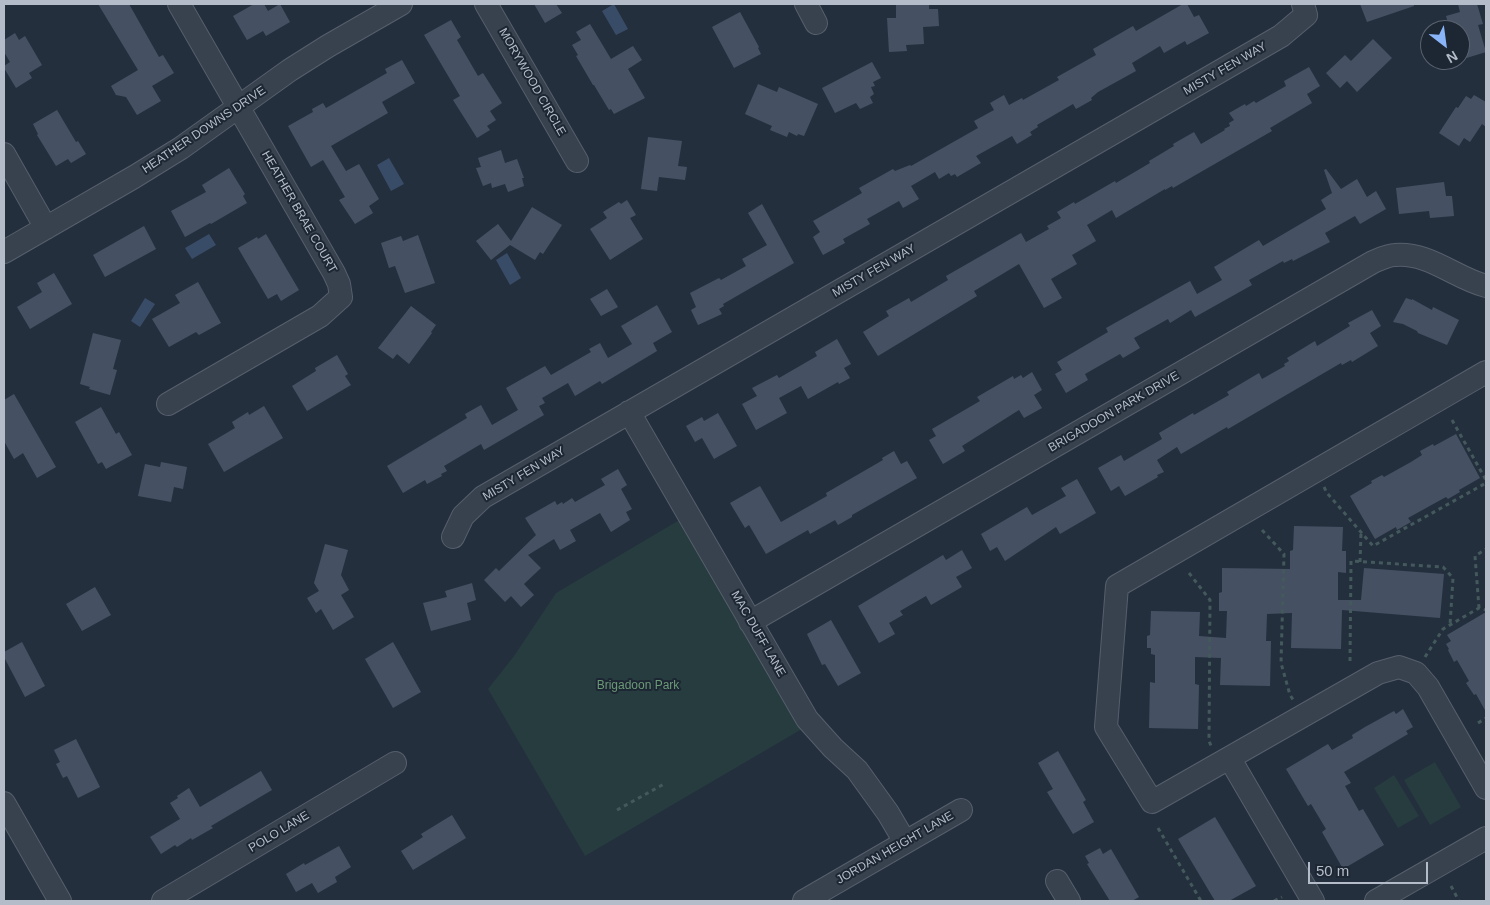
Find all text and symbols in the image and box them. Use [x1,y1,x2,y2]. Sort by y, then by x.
north arrow [1420,20,1470,70]
street label: MORYWOOD CIRCLE [495,26,569,138]
street label: MISTY FEN WAY [1181,39,1269,99]
text: N [1444,48,1460,67]
street label: HEATHER DOWNS DRIVE [140,83,268,177]
street label: HEATHER BRAE COURT [258,149,340,275]
street label: MISTY FEN WAY [830,241,918,301]
street label: BRIGADOON PARK DRIVE [1046,369,1182,455]
street label: MISTY FEN WAY [480,444,568,504]
street label: MAC DUFF LANE [728,589,788,679]
park label: Brigadoon Park [597,679,679,693]
street label: POLO LANE [246,808,312,856]
street label: JORDAN HEIGHT LANE [834,809,956,887]
scale bar [1310,852,1430,884]
text: 50 m [1316,862,1349,879]

